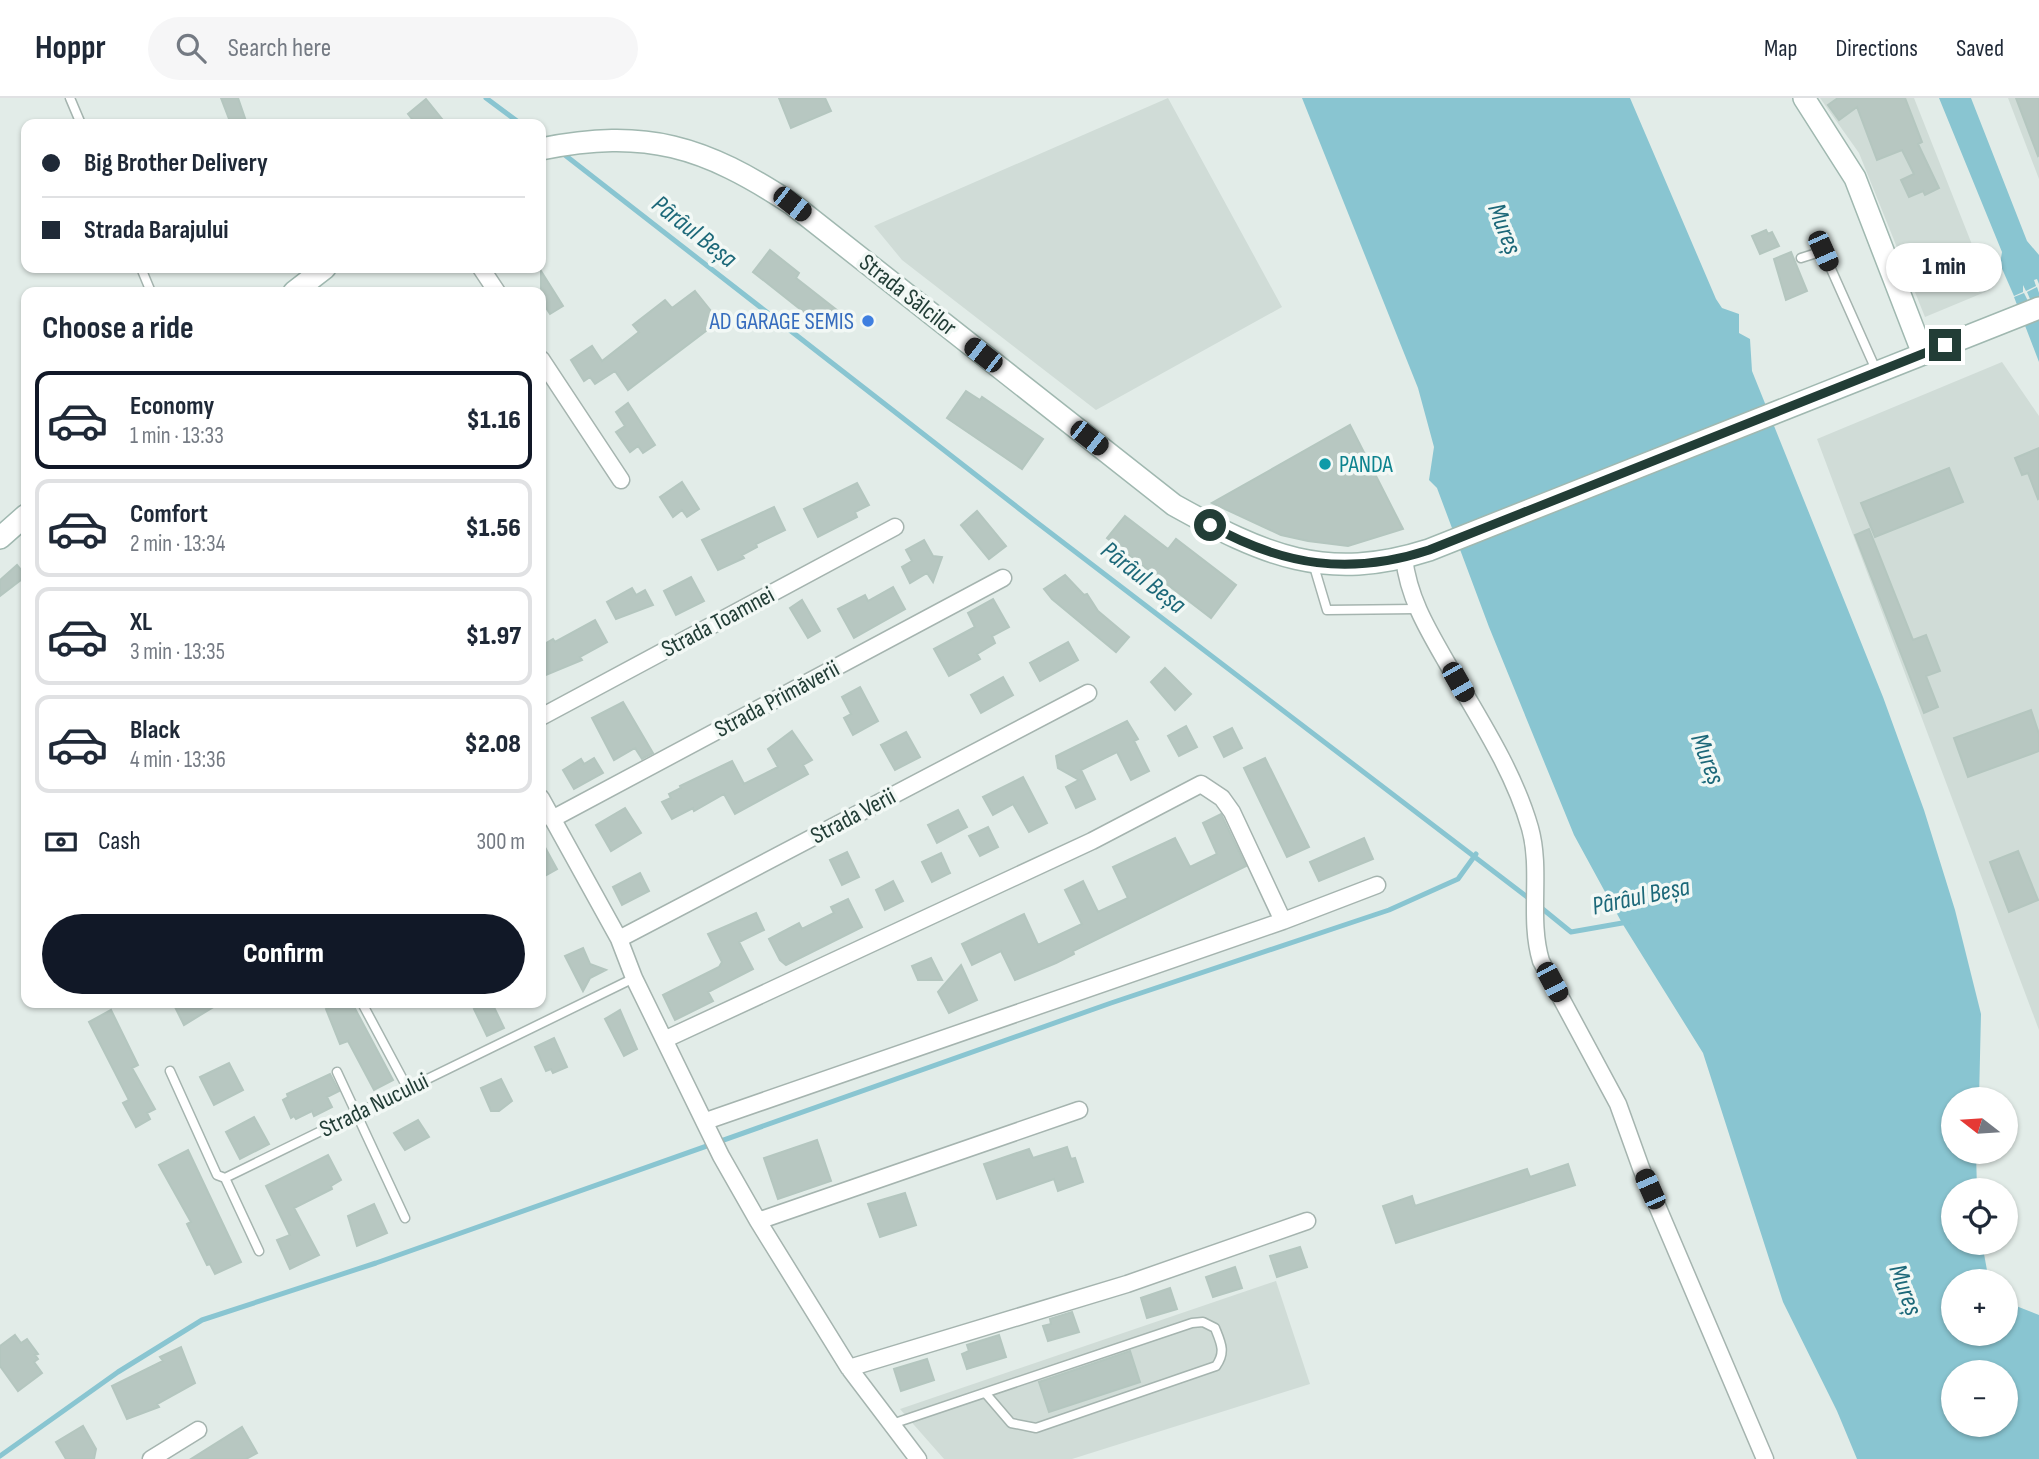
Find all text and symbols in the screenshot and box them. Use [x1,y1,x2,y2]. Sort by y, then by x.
search box [148,17,638,80]
text: Hoppr [35,28,106,68]
icon: search [172,29,210,67]
text: Search here [228,33,331,64]
text: Map [1764,34,1797,63]
text: Directions [1835,34,1918,63]
text: Saved [1956,34,2004,63]
text: Big Brother Delivery [84,148,268,179]
car [769,183,816,225]
water label: Pârâul Beșa [645,189,743,275]
water label: Mureș [1480,199,1528,259]
text: Strada Barajului [84,215,229,246]
car [1805,228,1842,274]
callout: 1 min [1887,244,2003,292]
street label: Strada Sălcilor [853,248,963,342]
text: 1 min [1922,253,1966,281]
place label: AD GARAGE SEMIS [709,307,854,336]
text: Choose a ride [42,309,194,348]
marker: AD GARAGE SEMIS [860,313,876,329]
route end [1929,329,1961,361]
car [960,334,1007,376]
icon: car [46,389,109,452]
text: Economy [130,391,214,422]
text: $1.16 [466,405,521,436]
car [1066,417,1113,459]
text: 1 min · 13:33 [130,422,224,450]
place label: PANDA [1339,450,1394,479]
marker: PANDA [1317,456,1333,472]
icon: car [46,497,109,560]
text: Comfort [130,499,208,530]
route start [1194,509,1226,541]
text: $1.56 [465,513,521,544]
text: 2 min · 13:34 [130,530,225,558]
water label: Pârâul Beșa [1094,535,1192,621]
street label: Strada Toamnei [657,580,779,664]
icon: car [46,605,109,668]
text: XL [130,607,152,638]
text: $1.97 [466,621,521,652]
text: 3 min · 13:35 [130,638,225,666]
street label: Strada Primăverii [710,654,844,744]
car [1439,659,1478,705]
icon: car [46,713,109,776]
text: Black [130,715,180,746]
text: $2.08 [465,729,521,760]
water label: Mureș [1683,729,1731,789]
text: 4 min · 13:36 [130,746,226,774]
street label: Strada Verii [806,782,900,850]
icon: cash [42,823,80,861]
text: Cash [98,826,141,857]
text: 300 m [476,828,525,856]
water label: Pârâul Beșa [1589,871,1693,922]
button: Confirm [42,914,525,994]
car [1533,959,1572,1005]
street label: Strada Nucului [315,1066,433,1144]
north arrow [1941,1087,2018,1164]
map controls [1941,1087,2018,1437]
car [1632,1166,1669,1212]
button: locate [1941,1178,2018,1255]
water label: Mureș [1882,1260,1928,1320]
button: + [1941,1269,2018,1346]
button: − [1941,1360,2018,1437]

